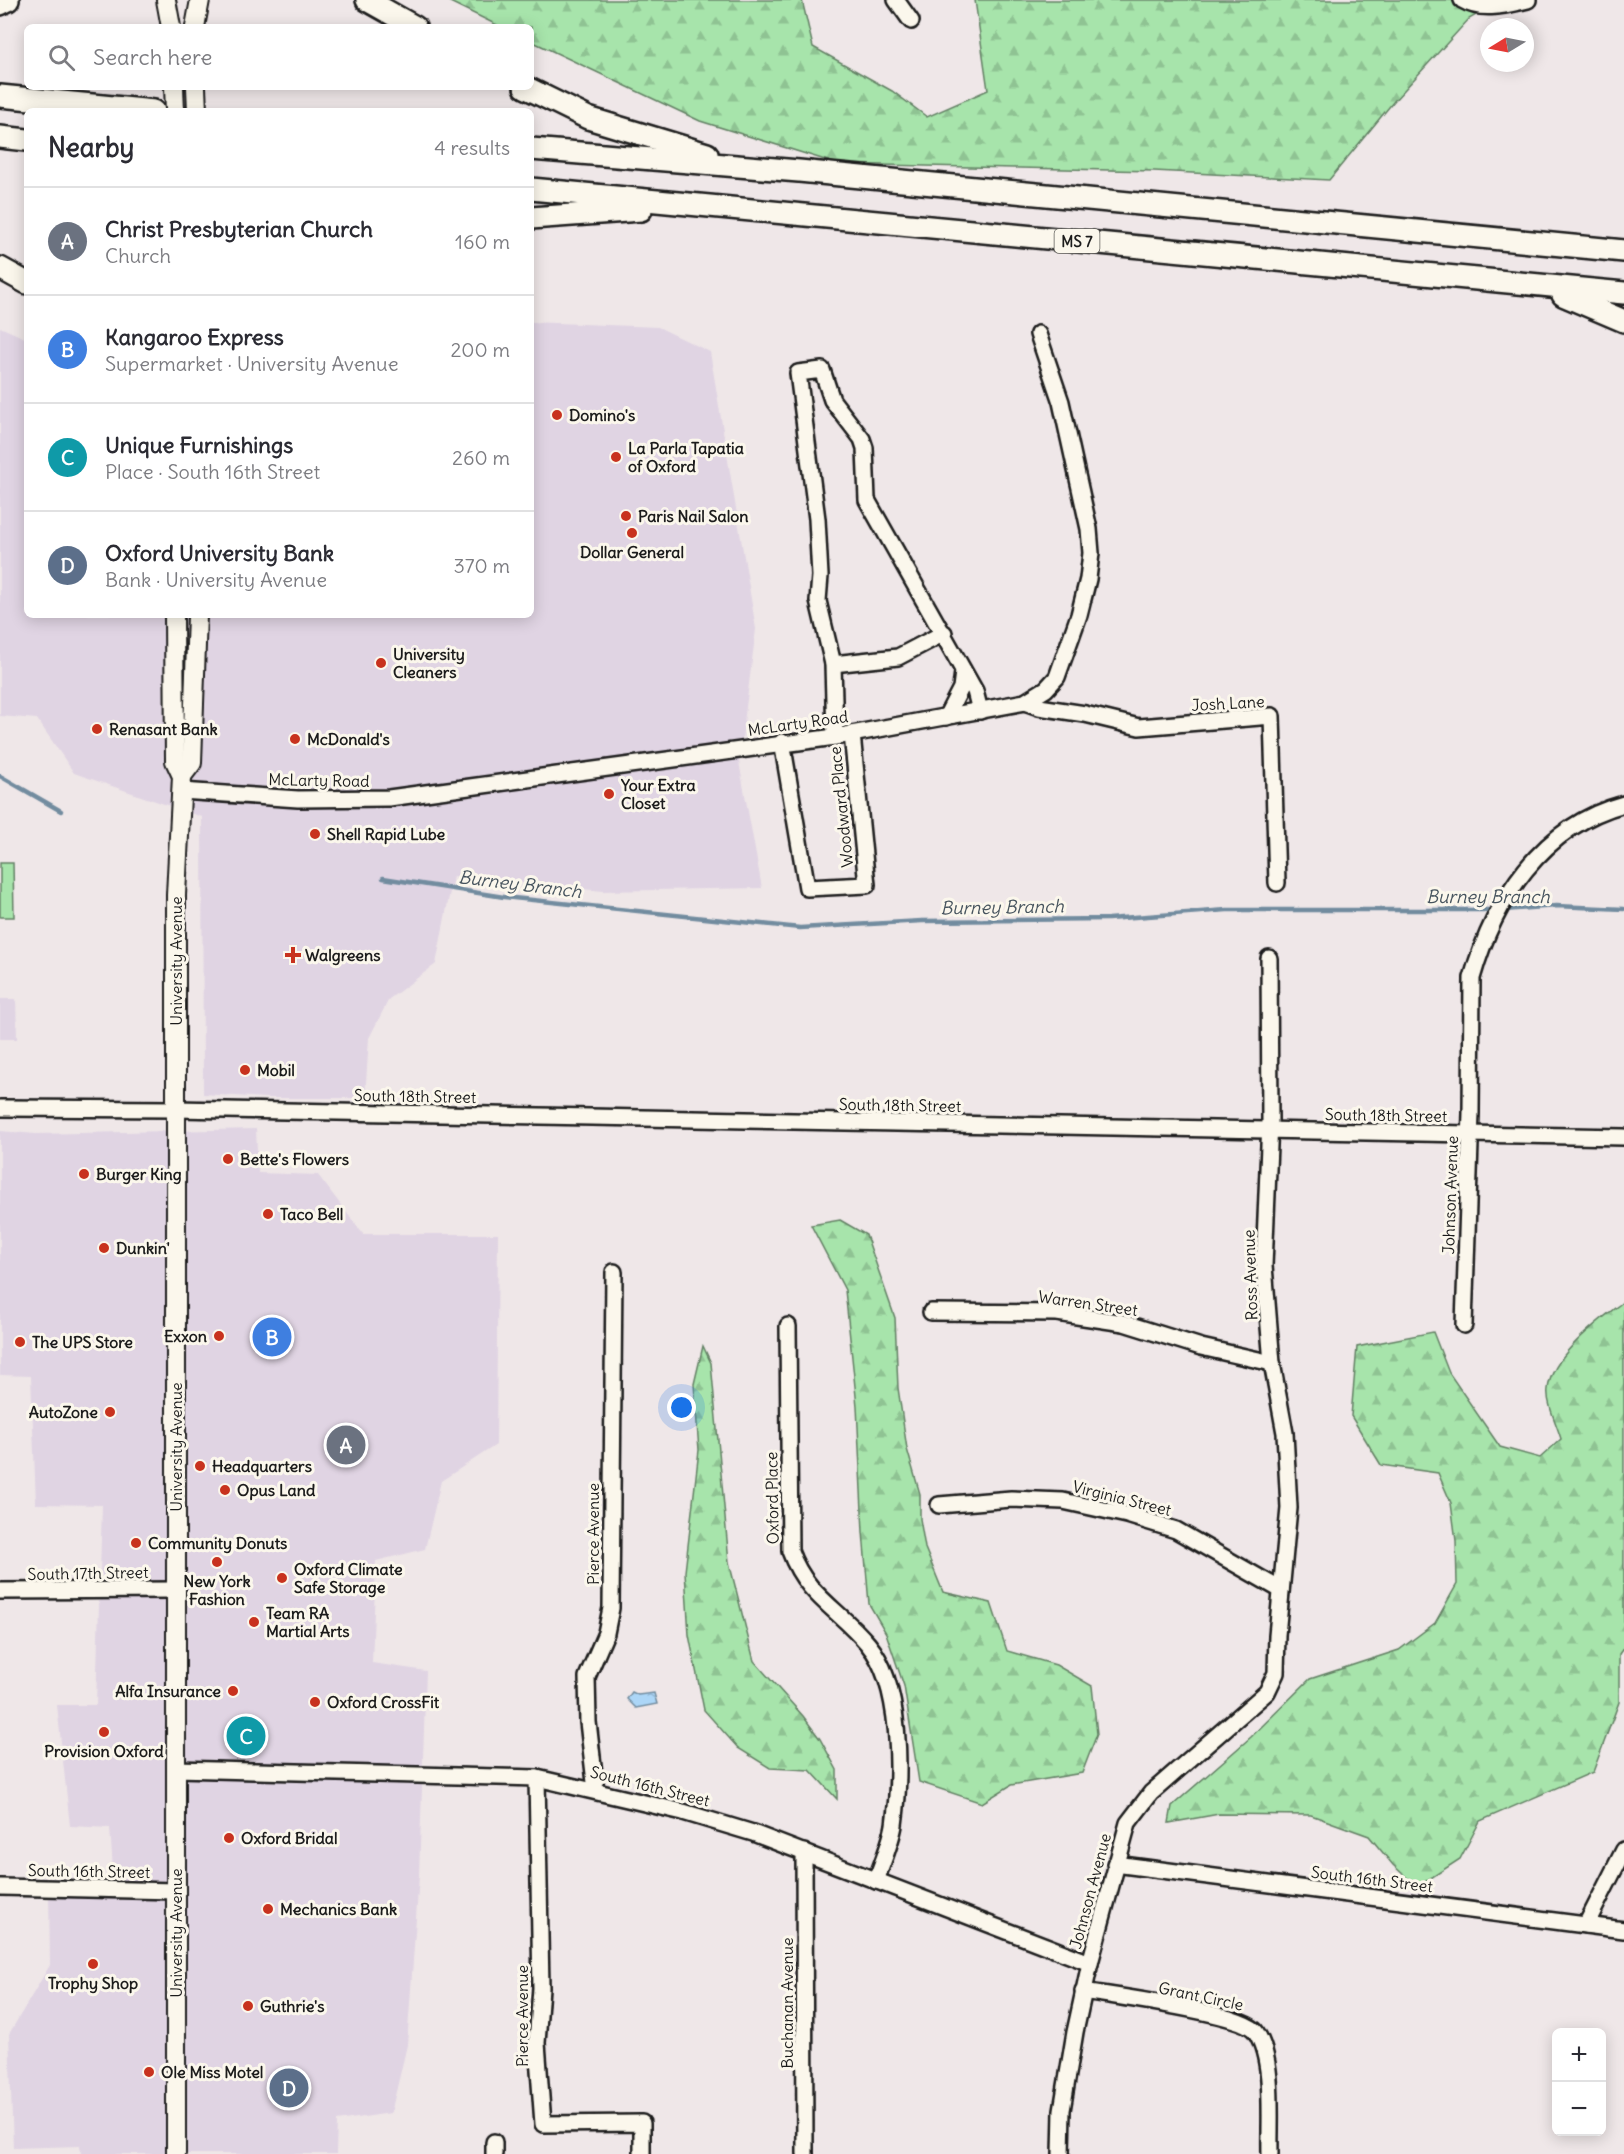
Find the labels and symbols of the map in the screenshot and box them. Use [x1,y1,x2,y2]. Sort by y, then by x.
north arrow [1480,18,1534,72]
road number: MS 7 [1054,229,1100,253]
place label: Domino's [569,405,635,425]
marker: Domino's [550,408,564,422]
place label: La Parla Tapatia of Oxford [628,438,744,476]
marker: La Parla Tapatia of Oxford [609,450,623,464]
place label: Paris Nail Salon [638,506,748,526]
marker: Paris Nail Salon [619,509,633,523]
marker: Dollar General [625,526,639,540]
place label: Dollar General [580,542,684,562]
place label: University Cleaners [393,644,465,682]
marker: University Cleaners [374,656,388,670]
street label: Josh Lane [1191,691,1265,715]
street label: McLarty Road [747,706,849,740]
place label: Renasant Bank [109,719,218,739]
marker: Renasant Bank [90,722,104,736]
place label: McDonald's [307,729,390,749]
marker: McDonald's [288,732,302,746]
street label: Woodward Place [825,746,857,868]
street label: McLarty Road [268,769,370,791]
place label: Your Extra Closet [620,775,696,813]
marker: Your Extra Closet [602,787,616,801]
place label: Shell Rapid Lube [327,824,446,845]
marker: Shell Rapid Lube [308,827,322,841]
water label: Burney Branch [457,865,583,903]
water label: Burney Branch [1426,885,1550,908]
water label: Burney Branch [940,894,1065,920]
street label: University Avenue [166,896,186,1026]
place label: Walgreens [305,945,381,966]
marker: Walgreens [286,948,300,962]
place label: Mobil [257,1060,295,1080]
marker: Mobil [238,1063,252,1077]
street label: South 18th Street [354,1085,477,1107]
street label: South 18th Street [839,1094,962,1116]
street label: South 18th Street [1325,1104,1448,1126]
street label: Johnson Avenue [1438,1135,1462,1255]
place label: Bette's Flowers [240,1149,349,1169]
marker: Bette's Flowers [221,1152,235,1166]
place label: Burger King [96,1164,182,1185]
marker: Burger King [77,1167,91,1181]
place label: Taco Bell [280,1204,343,1224]
marker: Taco Bell [261,1207,275,1221]
street label: Ross Avenue [1238,1229,1262,1321]
place label: Dunkin' [116,1238,170,1258]
marker: Dunkin' [97,1241,111,1255]
street label: Warren Street [1037,1286,1140,1320]
pin: B [252,1314,292,1360]
place label: Exxon [164,1326,207,1346]
marker: Exxon [212,1329,226,1343]
place label: The UPS Store [32,1332,133,1352]
marker: The UPS Store [13,1335,27,1349]
street label: University Avenue [166,1382,186,1512]
your location [667,1393,696,1422]
place label: AutoZone [29,1402,98,1422]
marker: AutoZone [103,1405,117,1419]
pin: A [326,1422,366,1468]
street label: Oxford Place [761,1452,783,1544]
place label: Headquarters [212,1456,312,1477]
marker: Headquarters [193,1459,207,1473]
street label: Virginia Street [1071,1476,1174,1520]
place label: Opus Land [237,1480,316,1501]
marker: Opus Land [218,1483,232,1497]
street label: Pierce Avenue [583,1483,603,1585]
place label: Community Donuts [148,1533,287,1554]
marker: Community Donuts [129,1536,143,1550]
marker: New York Fashion [210,1555,224,1569]
place label: Oxford Climate Safe Storage [294,1559,403,1598]
street label: South 17th Street [27,1562,149,1584]
place label: New York Fashion [183,1571,251,1609]
marker: Oxford Climate Safe Storage [275,1571,289,1585]
place label: Team RA Martial Arts [266,1603,350,1641]
marker: Team RA Martial Arts [247,1615,261,1629]
place label: Alfa Insurance [115,1681,221,1701]
marker: Alfa Insurance [226,1684,240,1698]
place label: Oxford CrossFit [327,1692,440,1712]
marker: Oxford CrossFit [308,1695,322,1709]
pin: C [226,1714,266,1758]
marker: Provision Oxford [97,1725,111,1739]
place label: Provision Oxford [44,1741,164,1761]
street label: South 16th Street [588,1761,712,1811]
place label: Oxford Bridal [241,1828,338,1848]
marker: Oxford Bridal [222,1831,236,1845]
street label: Johnson Avenue [1065,1831,1115,1951]
street label: South 16th Street [28,1860,151,1882]
street label: South 16th Street [1310,1862,1435,1896]
street label: University Avenue [166,1868,186,1998]
place label: Mechanics Bank [280,1899,397,1919]
marker: Mechanics Bank [261,1902,275,1916]
street label: Buchanan Avenue [777,1937,797,2069]
marker: Trophy Shop [86,1957,100,1971]
street label: Pierce Avenue [512,1965,532,2067]
place label: Trophy Shop [48,1973,138,1994]
street label: Grant Circle [1157,1977,1245,2015]
place label: Guthrie's [260,1996,325,2016]
marker: Guthrie's [241,1999,255,2013]
place label: Ole Miss Motel [161,2062,263,2082]
marker: Ole Miss Motel [142,2065,156,2079]
pin: D [270,2066,308,2110]

